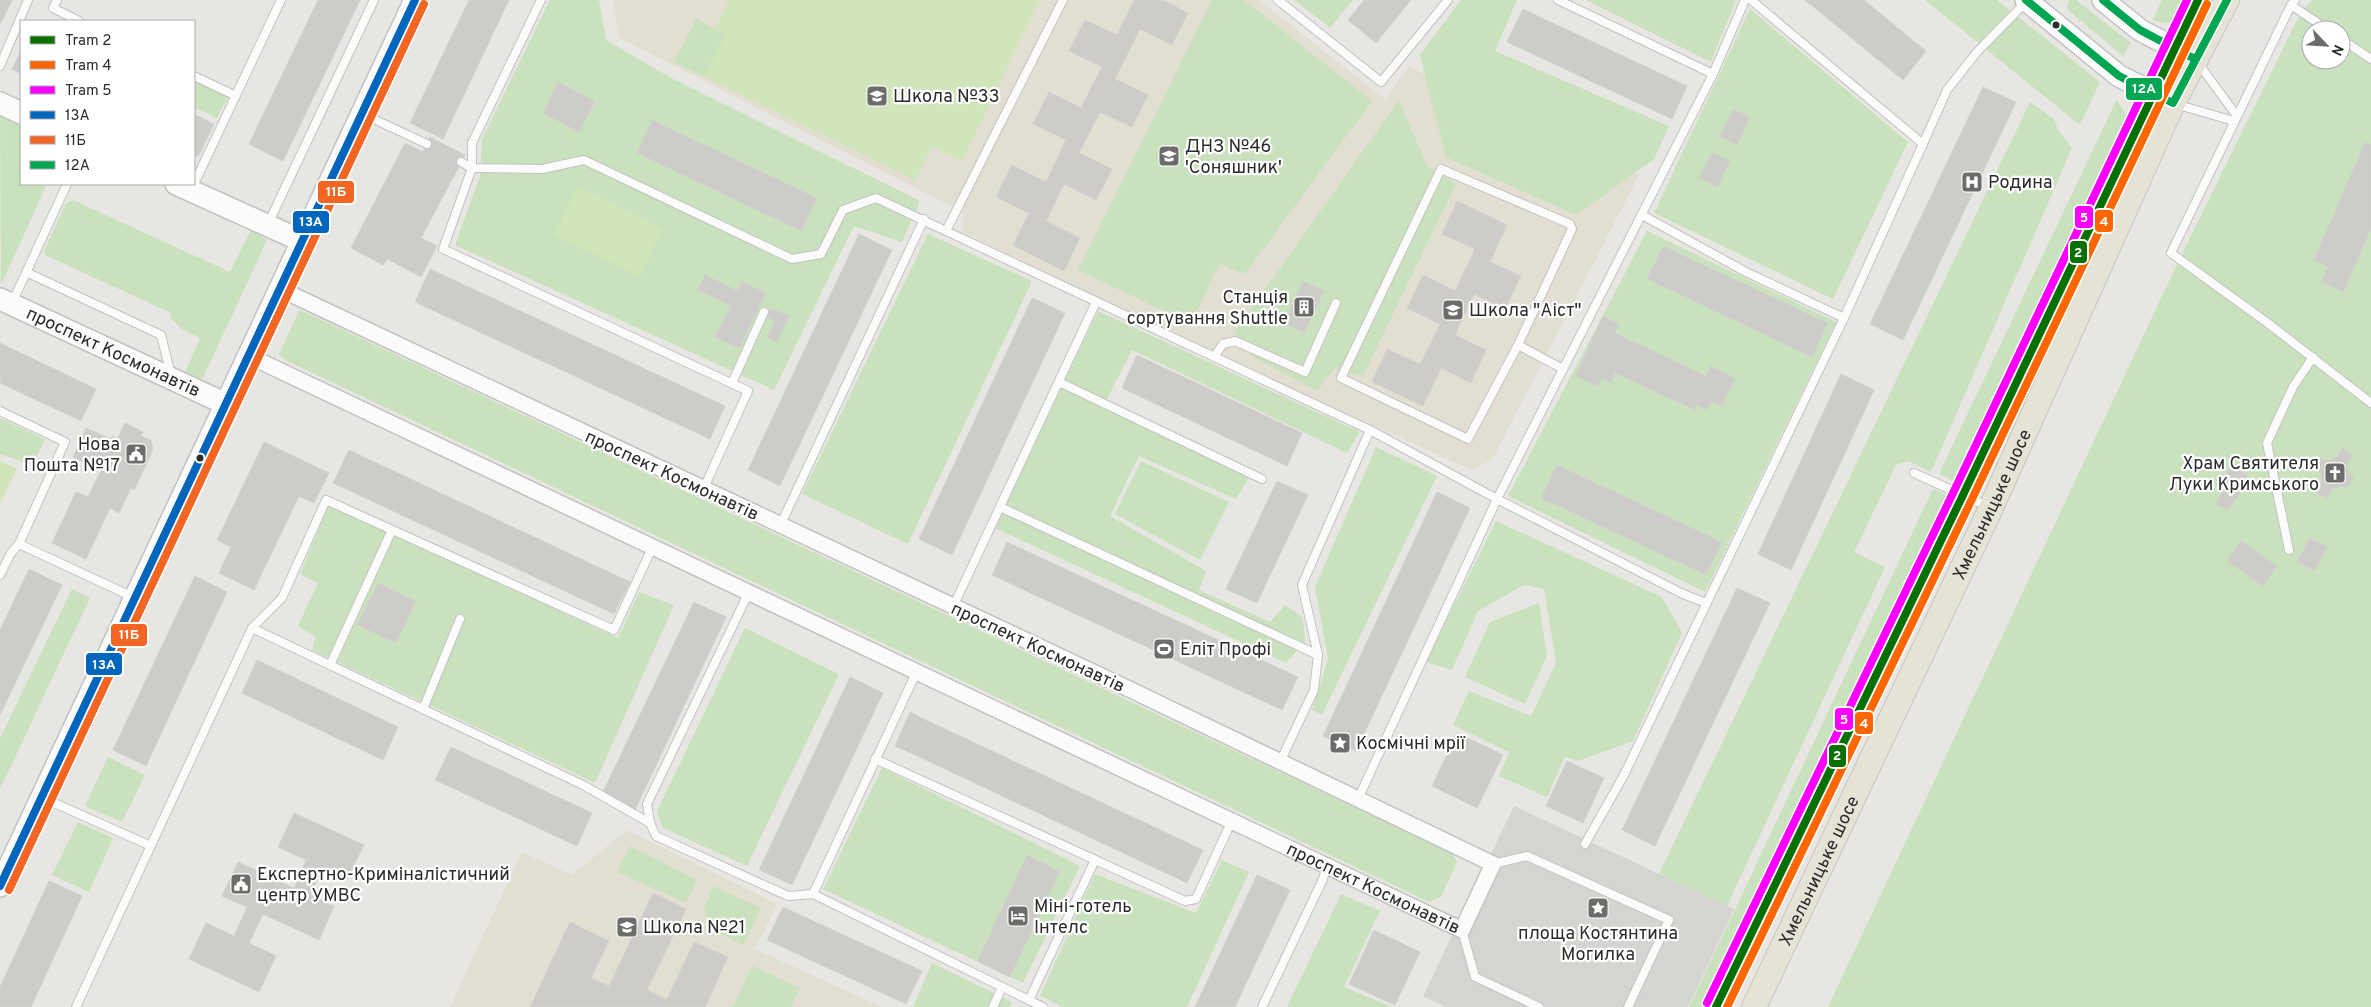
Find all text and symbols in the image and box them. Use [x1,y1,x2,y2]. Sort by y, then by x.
legend [20,20,195,185]
unlabelled marker [2051,20,2061,30]
north arrow [2301,20,2351,70]
text: Tram 2 [65,32,111,51]
text: N [2327,42,2346,58]
text: Tram 4 [65,57,112,76]
line badge: 12А [2125,77,2163,101]
text: 12А [2132,81,2156,98]
text: Tram 5 [65,82,112,101]
school or university icon: Школа №33 [865,84,889,108]
place label: Школа №33 [893,86,1000,109]
text: 13А [65,107,90,126]
text: 11Б [65,132,86,151]
place label: ДНЗ №46 'Соняшник' [1185,136,1282,180]
school or university icon: ДНЗ №46 'Соняшник' [1157,144,1181,168]
text: 12А [65,157,90,176]
hospital icon: Родина [1960,170,1984,194]
place label: Родина [1988,172,2052,195]
line badge: 11Б [317,180,355,204]
text: 11Б [326,184,346,201]
line badge: 5 [2074,205,2094,229]
line badge: 4 [2094,209,2114,233]
line badge: 13А [292,210,330,234]
text: 5 [2080,210,2088,227]
text: 13А [299,214,323,231]
text: 4 [2100,214,2109,231]
line badge: 2 [2069,240,2088,264]
text: 2 [2074,245,2082,262]
place label: Станція сортування Shuttle [1127,287,1288,331]
building icon: Станція сортування Shuttle [1292,295,1316,319]
school or university icon: Школа "Аіст" [1441,298,1465,322]
place label: Школа "Аіст" [1469,300,1582,323]
street label: проспект Космонавтів [22,303,203,403]
street label: проспект Космонавтів [581,426,762,527]
street label: Хмельницьке шосе [1948,426,2038,584]
place label: Нова Пошта №17 [24,434,120,478]
public building icon: Нова Пошта №17 [124,442,148,466]
unlabelled marker [195,453,205,463]
place label: Храм Святителя Луки Кримського [2169,453,2319,497]
church icon: Храм Святителя Луки Кримського [2323,461,2347,485]
street label: проспект Космонавтів [947,598,1128,699]
line badge: 11Б [110,623,148,647]
text: 11Б [119,627,139,644]
sports icon: Еліт Профі [1152,637,1176,661]
place label: Еліт Профі [1180,639,1271,662]
line badge: 13А [85,652,123,676]
text: 13А [92,657,116,674]
line badge: 5 [1834,707,1854,731]
line badge: 4 [1854,711,1874,735]
text: 5 [1840,712,1848,729]
text: 4 [1860,716,1869,733]
place icon: Космічні мрії [1328,731,1352,755]
place label: Космічні мрії [1356,733,1465,756]
line badge: 2 [1828,744,1847,768]
text: 2 [1833,748,1841,765]
street label: Хмельницьке шосе [1775,793,1866,950]
street label: проспект Космонавтів [1282,839,1463,940]
place label: Експертно-Криміналістичний центр УМВС [257,864,510,908]
public building icon: Експертно-Криміналістичний центр УМВС [229,872,253,896]
place label: Міні-готель Інтелс [1034,896,1132,940]
place icon: площа Костянтина Могилка [1586,896,1610,920]
hotel icon: Міні-готель Інтелс [1006,904,1030,928]
school or university icon: Школа №21 [615,915,639,939]
place label: Школа №21 [643,917,746,940]
place label: площа Костянтина Могилка [1518,923,1678,967]

